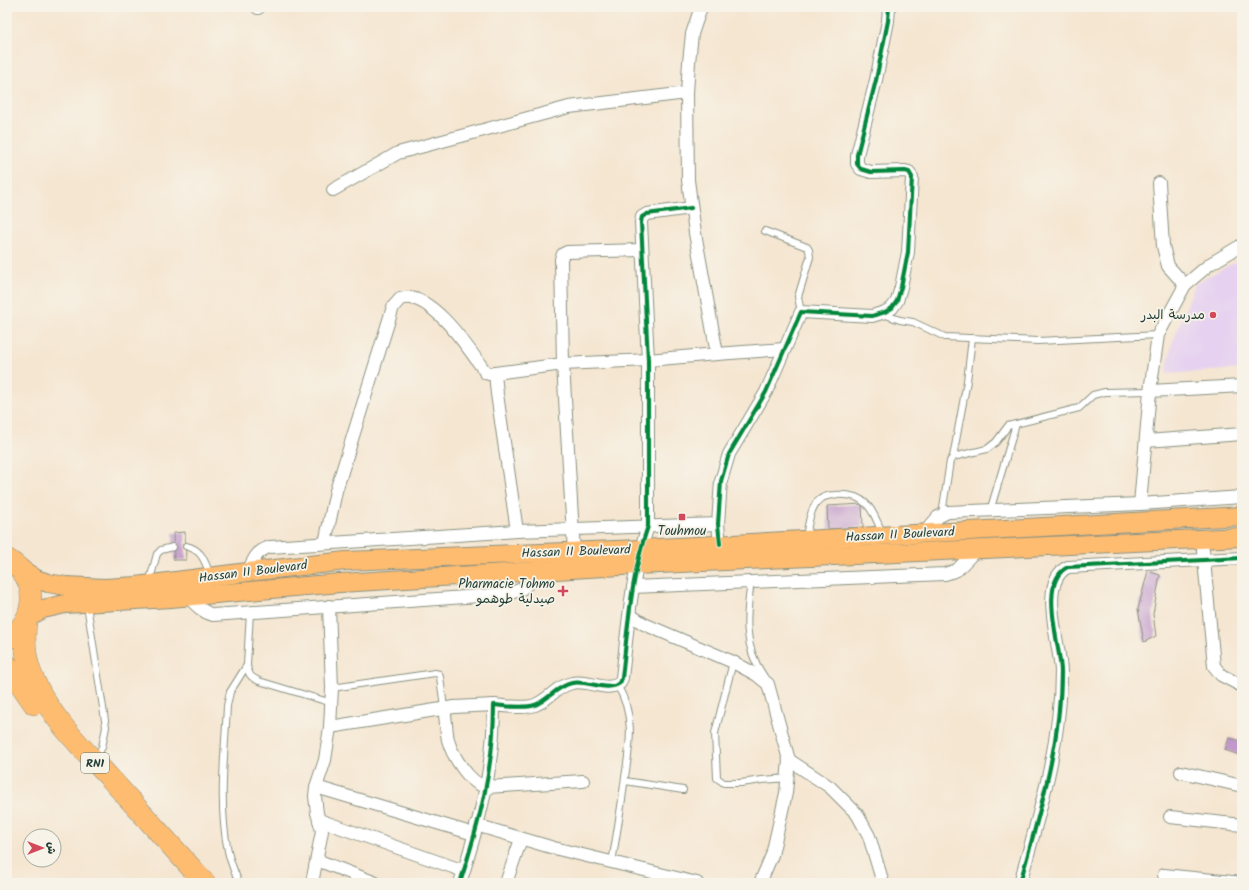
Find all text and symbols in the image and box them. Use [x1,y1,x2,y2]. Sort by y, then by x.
place label: مدرسة البدر [1140,305,1205,326]
marker: مدرسة البدر [1208,310,1218,320]
marker: Touhmou [677,512,687,522]
place label: Touhmou [658,521,707,542]
street label: Hassan II Boulevard [845,522,956,548]
street label: Hassan II Boulevard [521,540,631,564]
street label: Hassan II Boulevard [198,555,309,589]
place label: Pharmacie Tohmo صيدلية طوهمو [458,574,555,610]
marker: Pharmacie Tohmo صيدلية طوهمو [558,586,568,596]
road number: RN1 [81,753,109,773]
north arrow [22,828,62,868]
text: ش [42,842,60,854]

